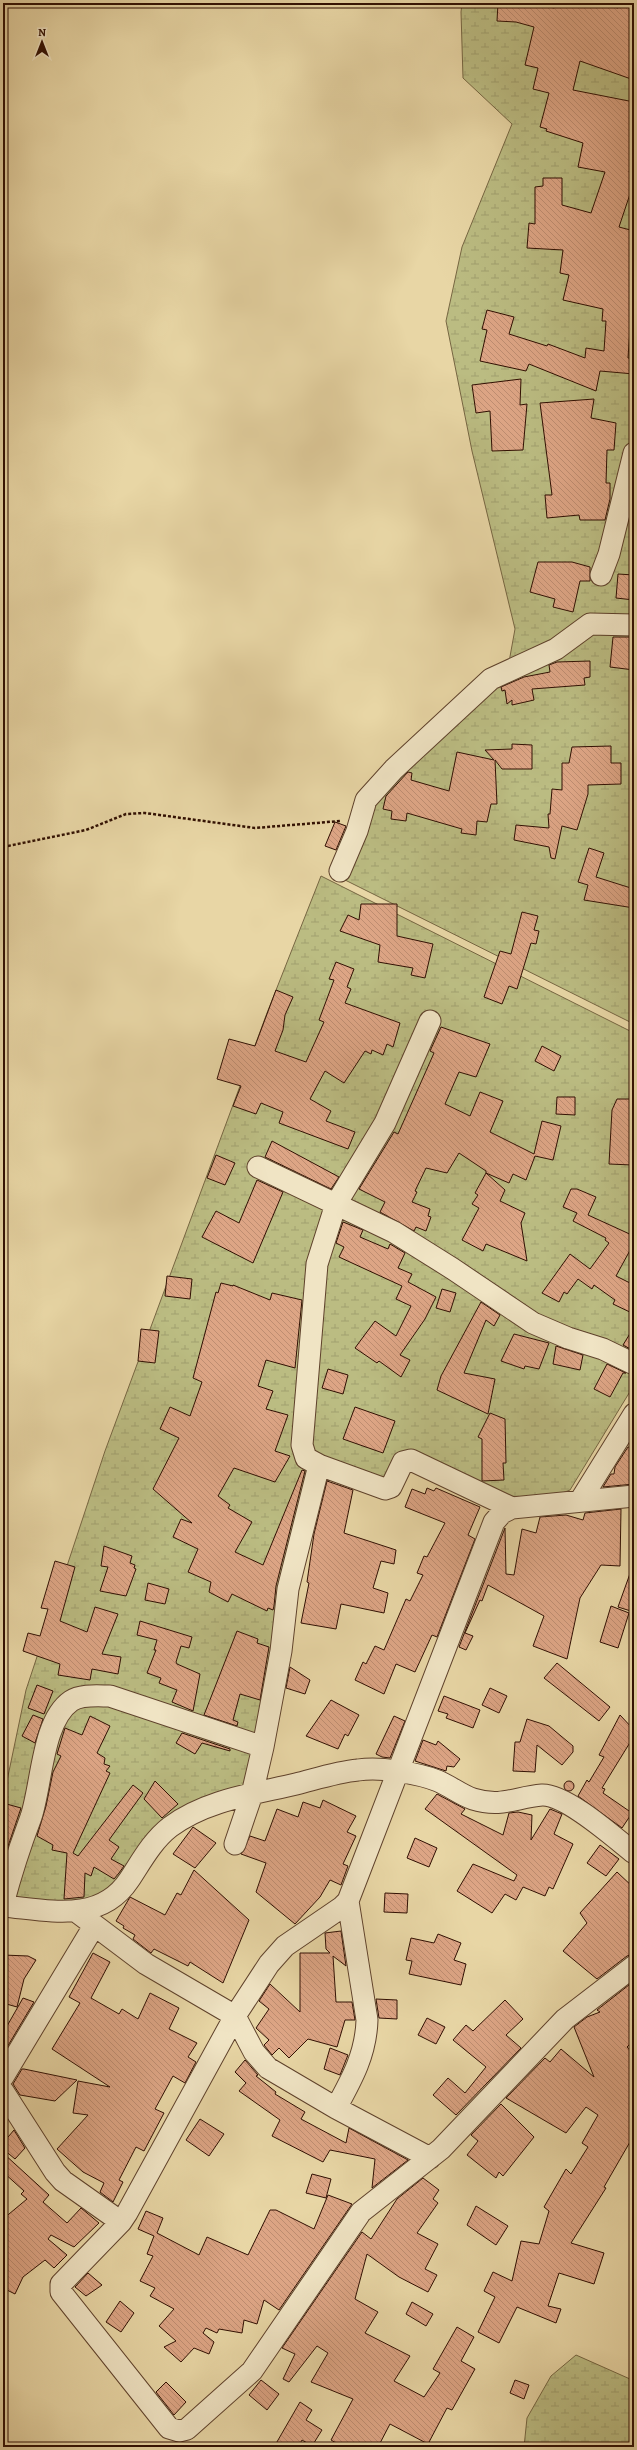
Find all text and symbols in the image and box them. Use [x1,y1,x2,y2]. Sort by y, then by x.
north arrow [22,22,62,62]
text: N [38,25,46,40]

